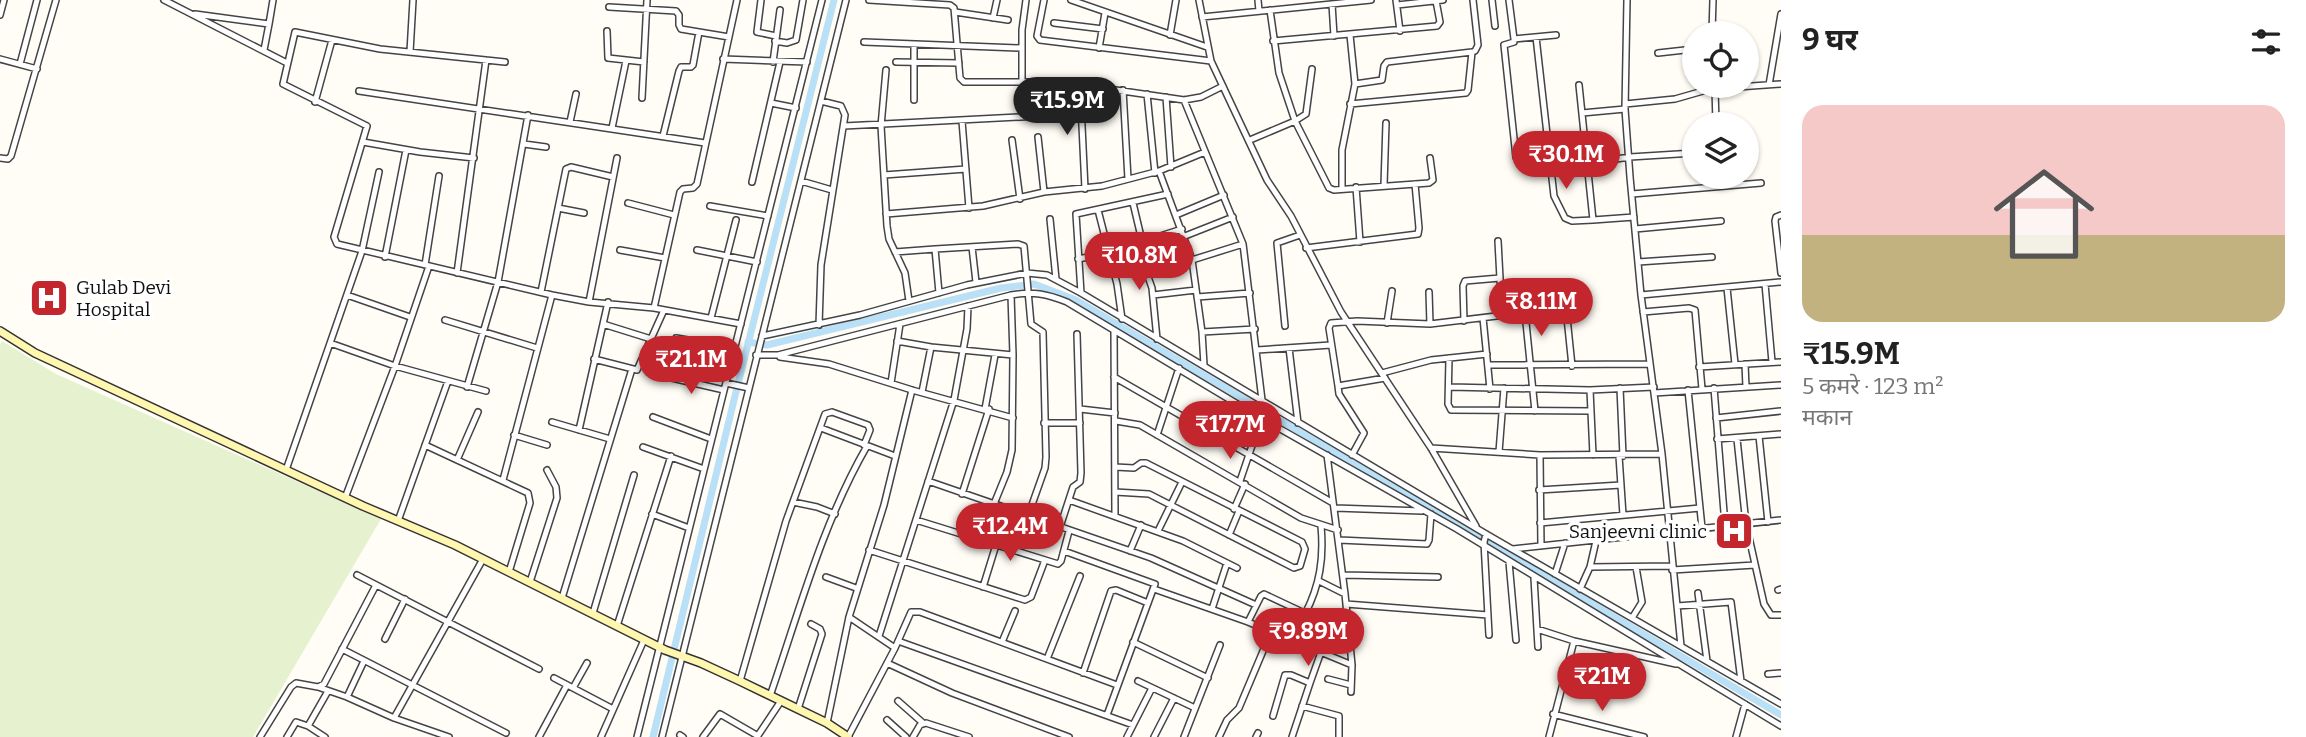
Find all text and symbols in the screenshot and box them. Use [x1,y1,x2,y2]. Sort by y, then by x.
map controls [1682,21,1759,189]
button: locate [1682,21,1759,98]
text: 9 घर [1802,22,1858,58]
icon: filters [2247,23,2285,61]
pin: ₹15.9M [1010,78,1124,137]
text: ₹15.9M [1029,86,1105,114]
button: layers [1682,112,1759,189]
pin: ₹30.1M [1509,132,1623,191]
text: ₹30.1M [1528,140,1604,168]
icon: home [1981,151,2107,277]
pin: ₹10.8M [1082,232,1196,292]
text: ₹10.8M [1101,241,1177,269]
place label: Gulab Devi Hospital [76,276,171,321]
hospital icon: Gulab Devi Hospital [28,277,70,319]
pin: ₹8.11M [1484,278,1598,338]
text: ₹8.11M [1505,287,1577,315]
pin: ₹21.1M [634,336,748,396]
text: ₹15.9M [1802,336,1900,372]
text: ₹21.1M [655,345,727,373]
text: 5 कमरे · 123 m² [1802,372,1943,400]
pin: ₹17.7M [1173,402,1287,461]
text: मकान [1802,403,1852,431]
text: ₹17.7M [1195,410,1265,438]
pin: ₹12.4M [953,504,1067,563]
hospital icon: Sanjeevni clinic [1713,510,1755,552]
text: ₹12.4M [972,512,1048,540]
place label: Sanjeevni clinic [1569,520,1707,543]
pin: ₹9.89M [1251,608,1365,668]
text: ₹9.89M [1268,617,1348,645]
pin: ₹21M [1561,654,1643,713]
text: ₹21M [1573,662,1631,690]

